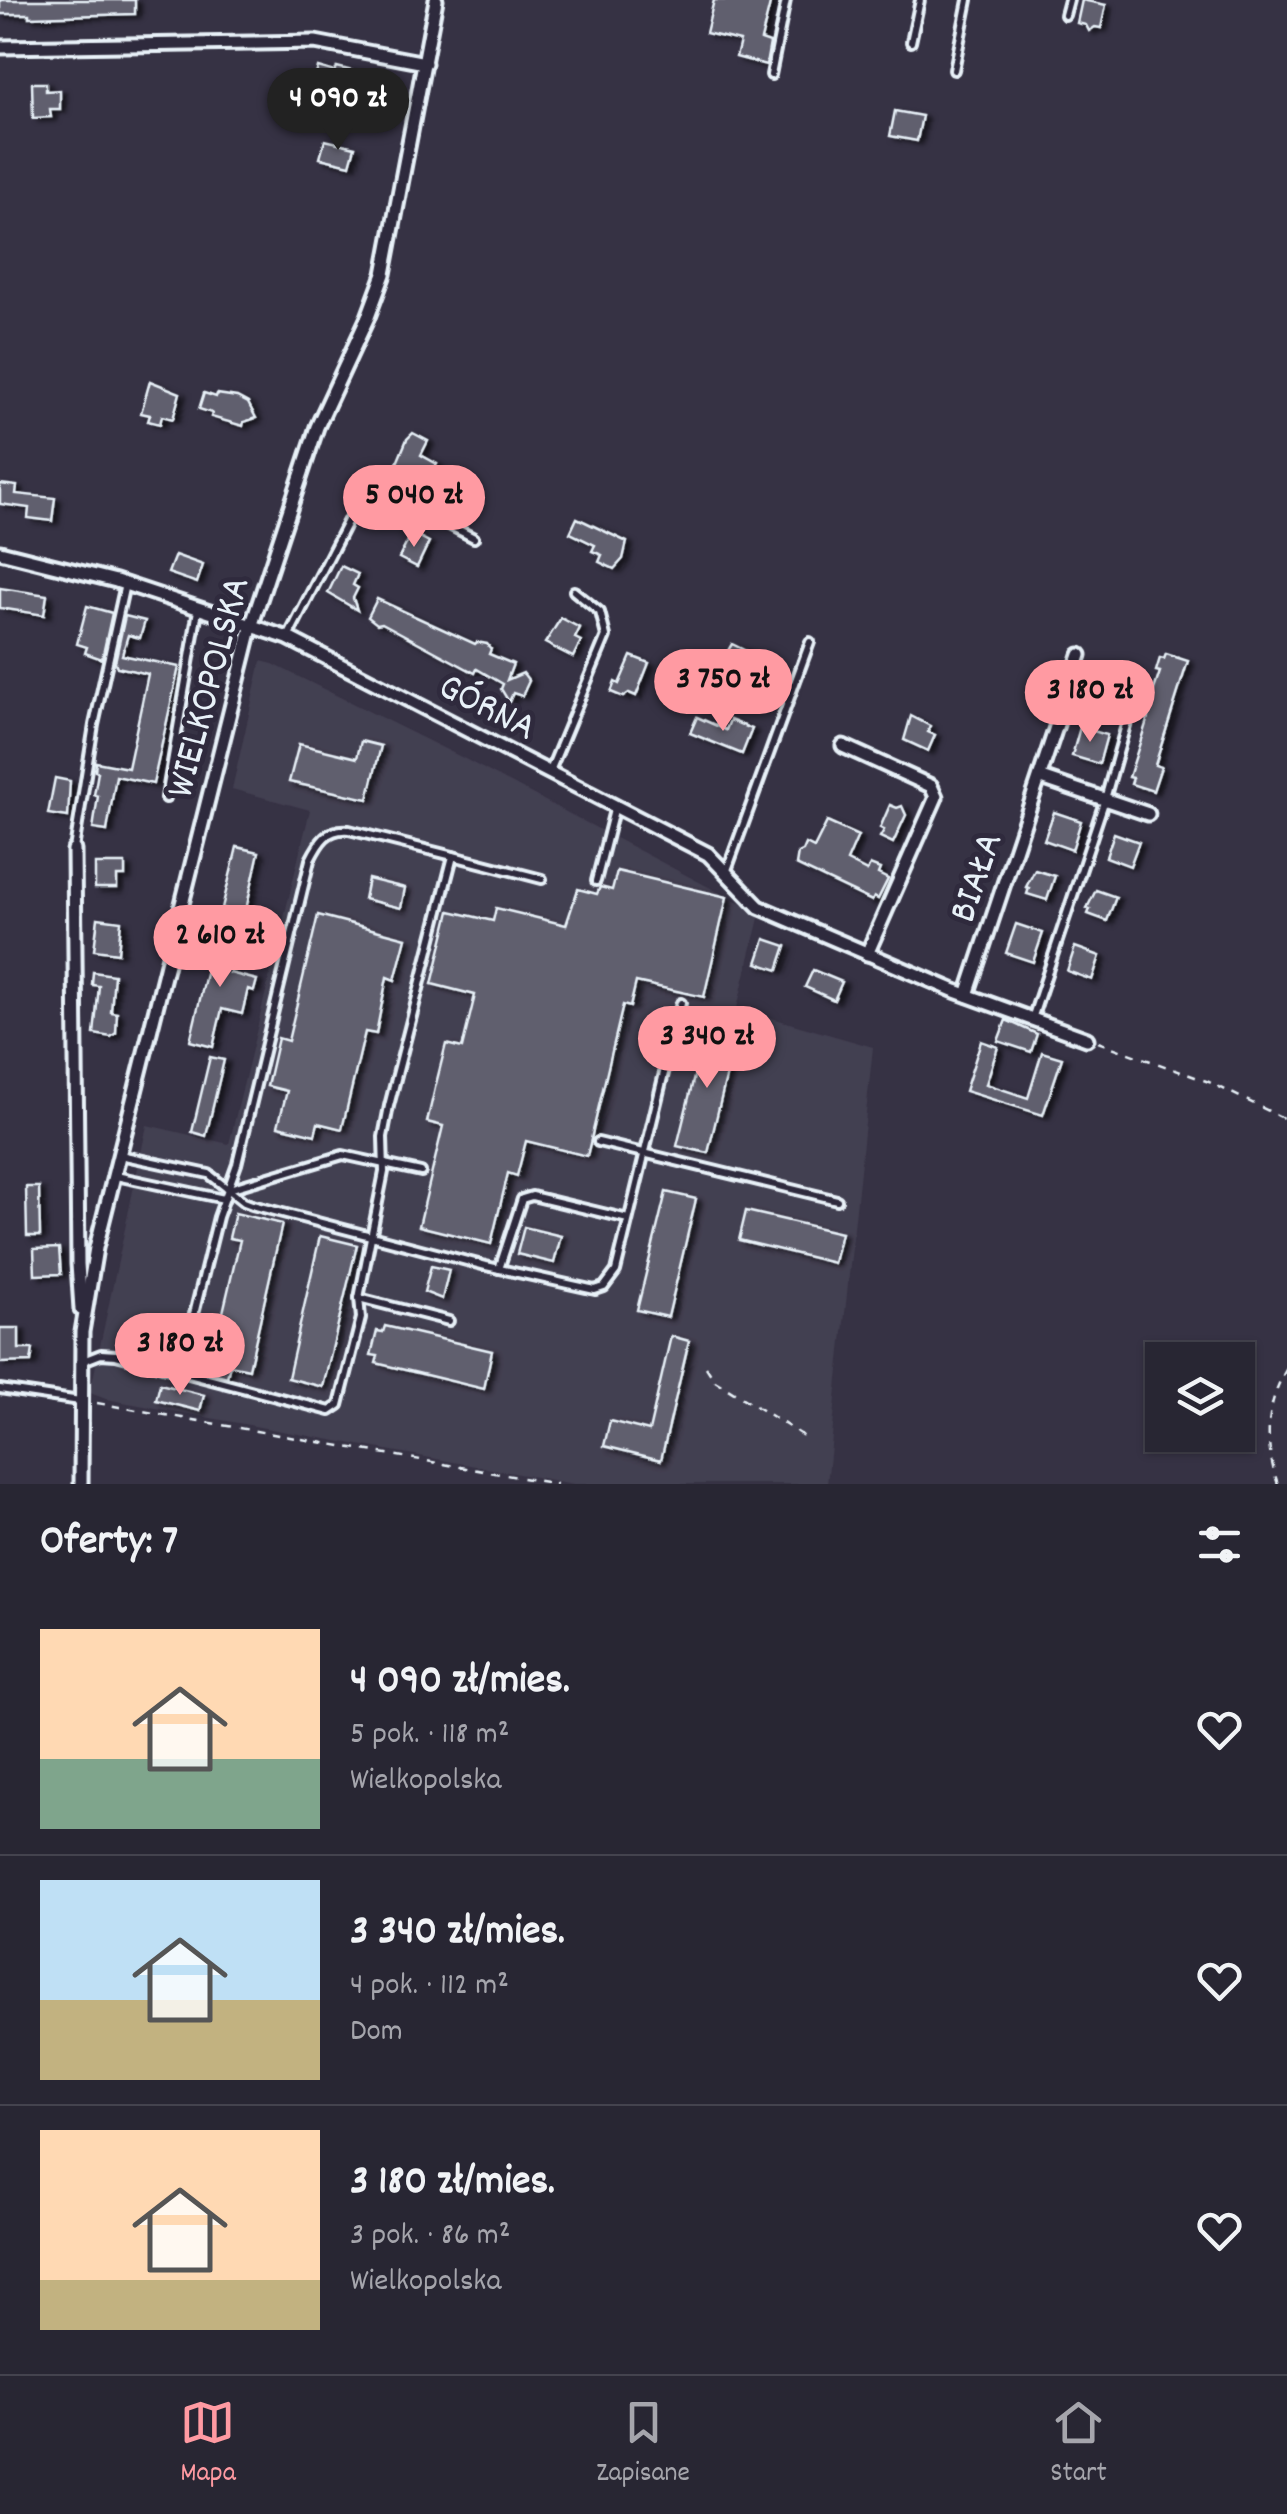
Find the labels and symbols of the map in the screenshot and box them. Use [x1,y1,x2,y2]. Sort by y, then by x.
pin: 4 090 zł [235,68,441,153]
pin: 5 040 zł [311,465,517,550]
street label: WIELKOPOLSKA [154,571,268,805]
pin: 3 750 zł [620,649,826,734]
pin: 3 180 zł [987,660,1193,745]
street label: GÓRNA [427,661,545,759]
street label: BIAŁA [937,825,1021,931]
pin: 2 610 zł [117,905,323,990]
pin: 3 340 zł [604,1006,810,1091]
pin: 3 180 zł [77,1313,283,1398]

